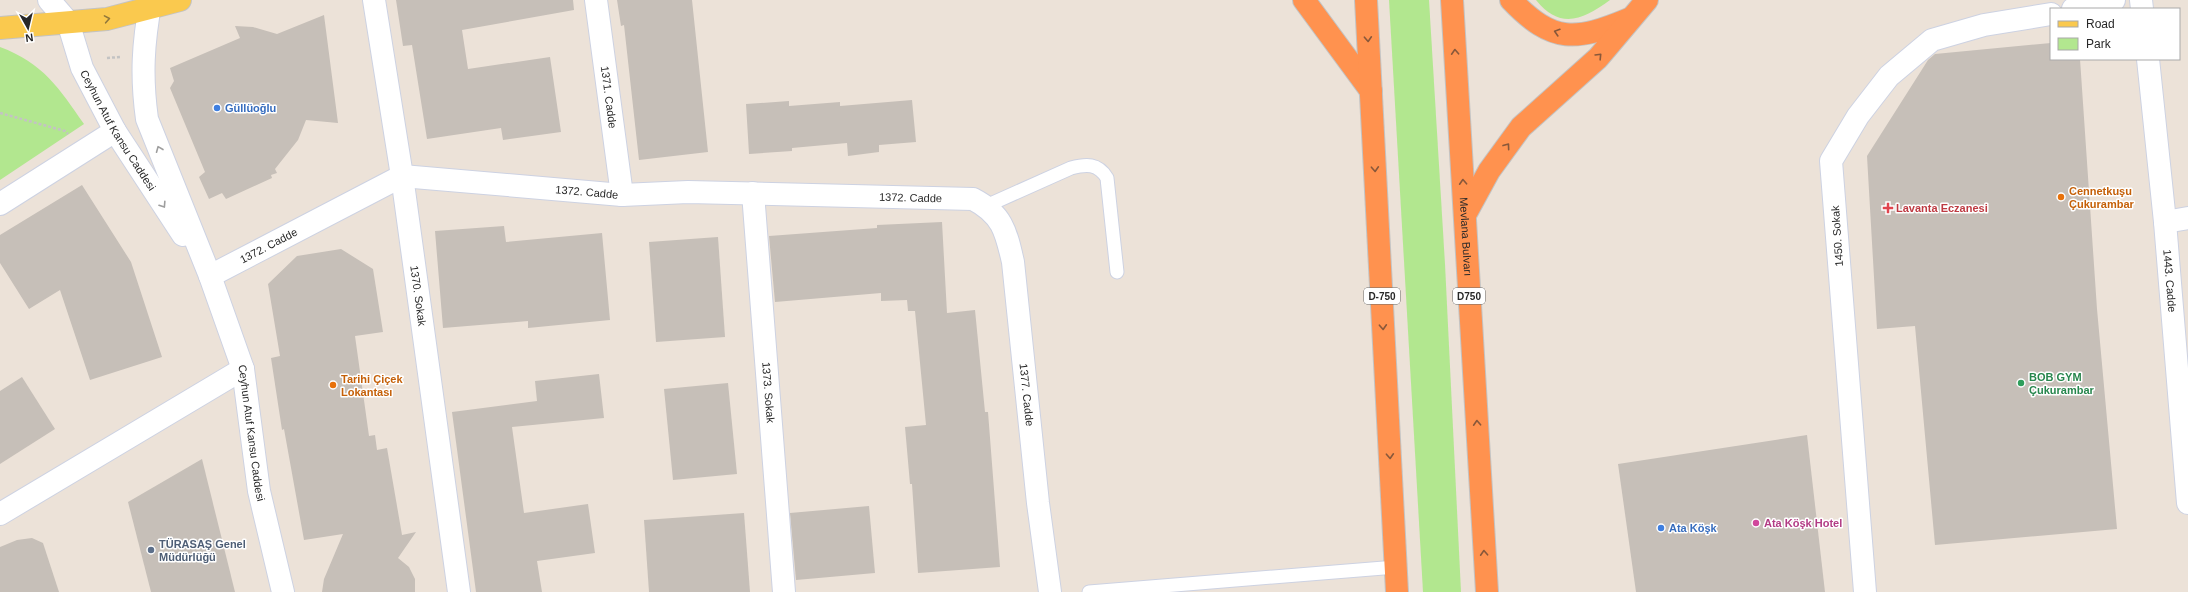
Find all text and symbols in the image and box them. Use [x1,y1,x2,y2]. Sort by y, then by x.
north arrow [8,8,48,48]
legend [2050,8,2180,60]
one-way arrow [104,15,110,23]
text: Road [2086,17,2115,31]
one-way arrow [1553,28,1560,37]
text: N [25,31,34,44]
one-way arrow [1364,36,1372,42]
text: Park [2086,37,2112,51]
one-way arrow [1450,49,1459,55]
one-way arrow [1595,53,1602,61]
street label: 1371. Cadde [599,65,619,129]
street label: Ceyhun Atuf Kansu Caddesi [78,68,158,193]
place label: Güllüoğlu [225,102,276,114]
marker: Güllüoğlu [212,103,222,113]
one-way arrow [1502,144,1509,151]
one-way arrow [156,146,164,154]
one-way arrow [1371,166,1379,172]
one-way arrow [1458,179,1467,185]
street label: 1372. Cadde [555,183,619,201]
place label: Cennetkuşu Çukurambar [2069,185,2135,210]
street label: 1372. Cadde [879,191,942,204]
marker: Cennetkuşu Çukurambar [2056,192,2066,202]
street label: Mevlana Bulvarı [1458,197,1474,276]
one-way arrow [159,201,166,208]
place label: Lavanta Eczanesi [1896,202,1988,214]
marker: Lavanta Eczanesi [1883,203,1893,213]
street label: 1450. Sokak [1829,205,1845,267]
street label: 1372. Cadde [238,226,299,265]
street label: 1443. Cadde [2161,249,2178,313]
street label: 1370. Sokak [408,265,429,327]
road number: D-750 [1364,288,1400,304]
road number: D750 [1453,288,1485,304]
one-way arrow [1379,324,1388,330]
street label: 1373. Sokak [760,361,777,424]
street label: Ceyhun Atuf Kansu Caddesi [236,363,267,502]
street label: 1377. Cadde [1018,363,1036,427]
place label: BOB GYM Çukurambar [2029,371,2095,396]
place label: Tarihi Çiçek Lokantası [341,373,403,398]
marker: BOB GYM Çukurambar [2016,378,2026,388]
marker: Tarihi Çiçek Lokantası [328,380,338,390]
one-way arrow [1472,420,1481,426]
one-way arrow [1386,453,1395,459]
place label: Ata Köşk Hotel [1764,517,1842,529]
marker: Ata Köşk Hotel [1751,518,1761,528]
place label: Ata Köşk [1669,522,1718,534]
marker: Ata Köşk [1656,523,1666,533]
place label: TÜRASAŞ Genel Müdürlüğü [159,538,246,563]
marker: TÜRASAŞ Genel Müdürlüğü [146,545,156,555]
one-way arrow [1480,550,1489,556]

